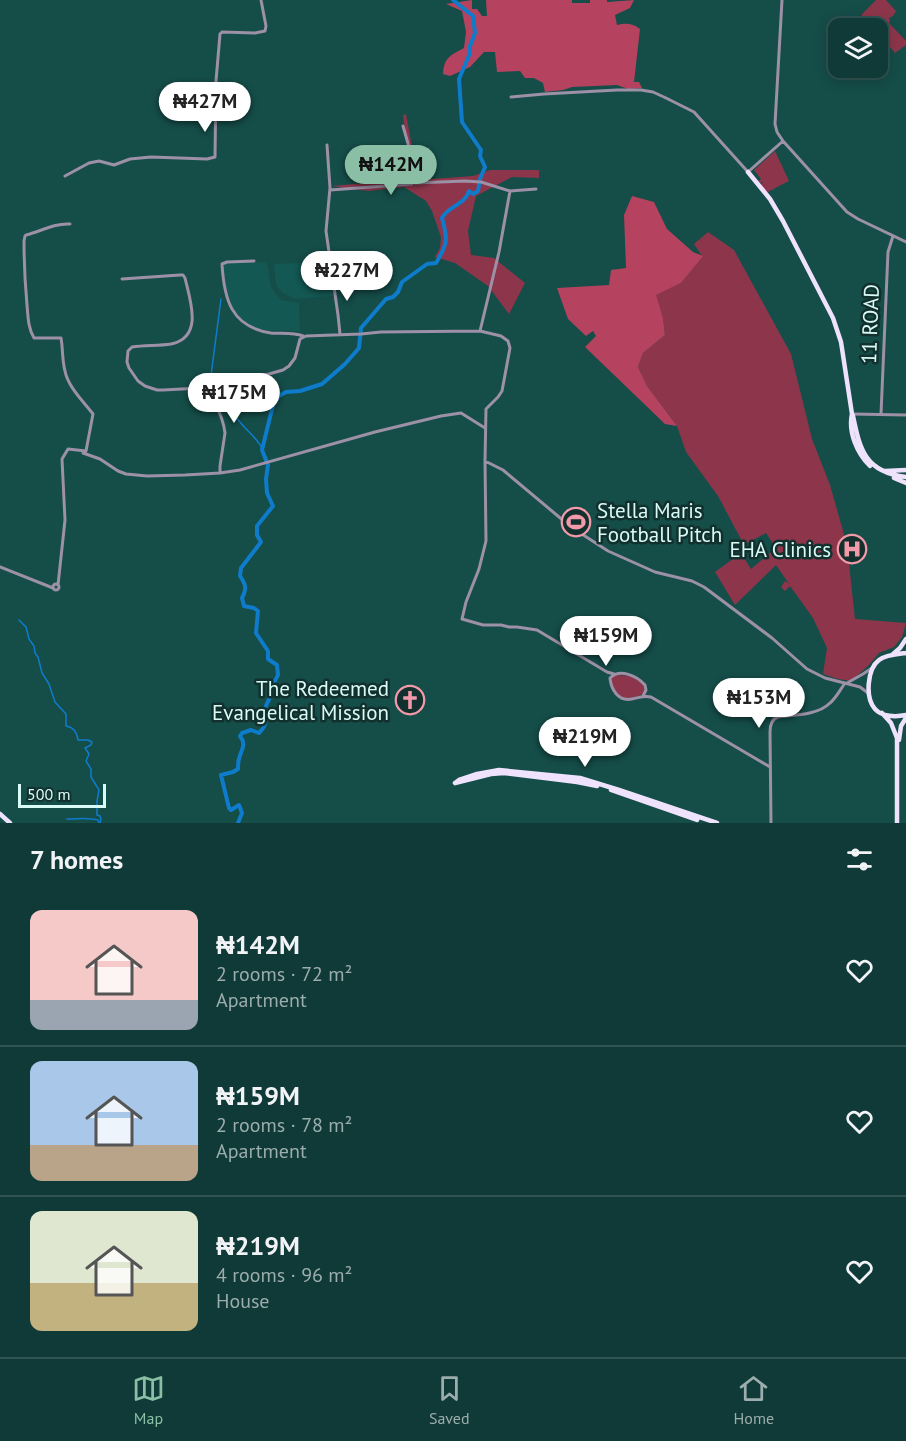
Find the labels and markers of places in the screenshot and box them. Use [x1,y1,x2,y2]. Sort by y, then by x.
pin: ₦427M [163,82,247,133]
pin: ₦142M [349,145,433,196]
pin: ₦227M [305,251,389,302]
pin: ₦175M [192,373,276,424]
place label: Stella Maris Football Pitch [597,497,722,548]
sports icon: Stella Maris Football Pitch [560,506,592,538]
hospital icon: EHA Clinics [836,533,868,565]
place label: EHA Clinics [729,536,831,563]
pin: ₦159M [564,616,648,667]
place label: The Redeemed Evangelical Mission [212,675,389,726]
pin: ₦153M [717,678,801,729]
church icon: The Redeemed Evangelical Mission [394,684,426,716]
pin: ₦219M [543,717,627,768]

